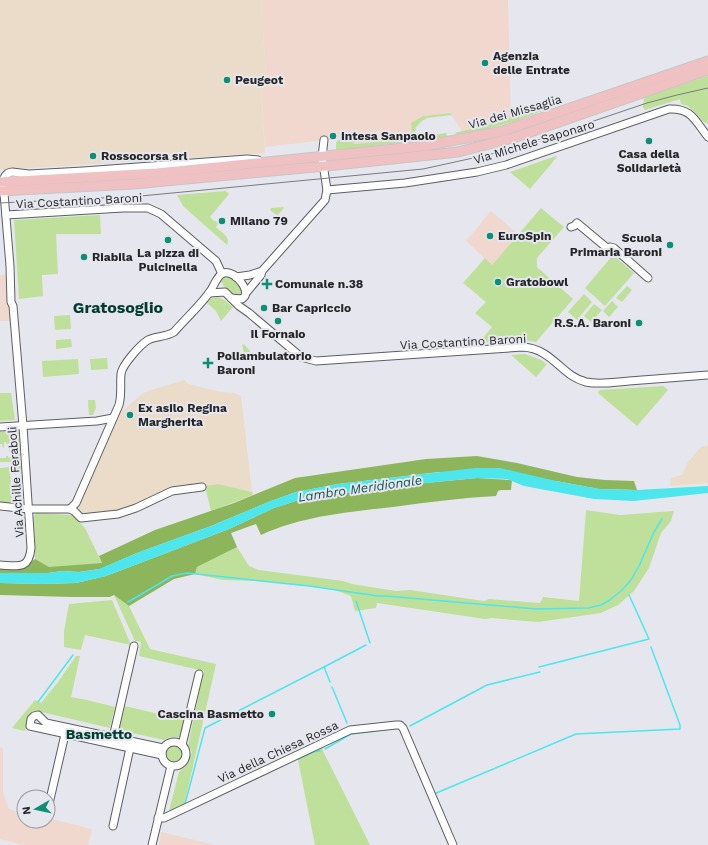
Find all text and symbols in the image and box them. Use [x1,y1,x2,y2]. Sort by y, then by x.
place label: Agenzia delle Entrate [493,49,570,77]
marker: Agenzia delle Entrate [480,58,490,68]
place label: Peugeot [235,73,284,87]
marker: Peugeot [222,75,232,85]
street label: Via dei Missaglia [467,92,563,132]
street label: Via Michele Saponaro [472,117,596,167]
place label: Intesa Sanpaolo [341,129,436,143]
marker: Intesa Sanpaolo [328,131,338,141]
marker: Casa della Solidarietà [644,136,654,146]
place label: Casa della Solidarietà [617,147,681,175]
place label: Rossocorsa srl [101,149,188,163]
marker: Rossocorsa srl [88,151,98,161]
street label: Via Costantino Baroni [15,191,143,211]
place label: Milano 79 [230,214,288,228]
marker: Milano 79 [217,216,227,226]
place label: EuroSpin [498,229,551,243]
marker: EuroSpin [485,231,495,241]
place label: Scuola Primaria Baroni [570,231,662,259]
marker: La pizza di Pulcinella [163,235,173,245]
marker: Scuola Primaria Baroni [665,240,675,250]
place label: La pizza di Pulcinella [137,246,199,274]
place label: Riabila [92,250,133,264]
marker: Riabila [79,252,89,262]
place label: Gratobowl [506,275,568,289]
place label: Comunale n.38 [275,277,363,291]
marker: Gratobowl [493,277,503,287]
marker: Comunale n.38 [262,279,272,289]
district label: Gratosoglio [73,298,164,317]
place label: Bar Capriccio [272,301,351,315]
marker: Bar Capriccio [259,303,269,313]
marker: Il Fornaio [273,316,283,326]
place label: R.S.A. Baroni [554,316,631,330]
marker: R.S.A. Baroni [634,318,644,328]
place label: Il Fornaio [250,327,306,341]
street label: Via Costantino Baroni [399,332,527,352]
place label: Poliambulatorio Baroni [217,349,312,377]
marker: Poliambulatorio Baroni [202,357,214,369]
place label: Ex asilo Regina Margherita [138,401,227,429]
marker: Ex asilo Regina Margherita [125,410,135,420]
street label: Via Achille Feraboli [5,426,27,538]
water label: Lambro Meridionale [297,472,423,505]
place label: Cascina Basmetto [158,707,264,721]
marker: Cascina Basmetto [267,709,277,719]
street label: Via della Chiesa Rossa [216,718,341,786]
district label: Basmetto [66,726,132,742]
north arrow [16,789,56,829]
text: N [20,805,34,816]

